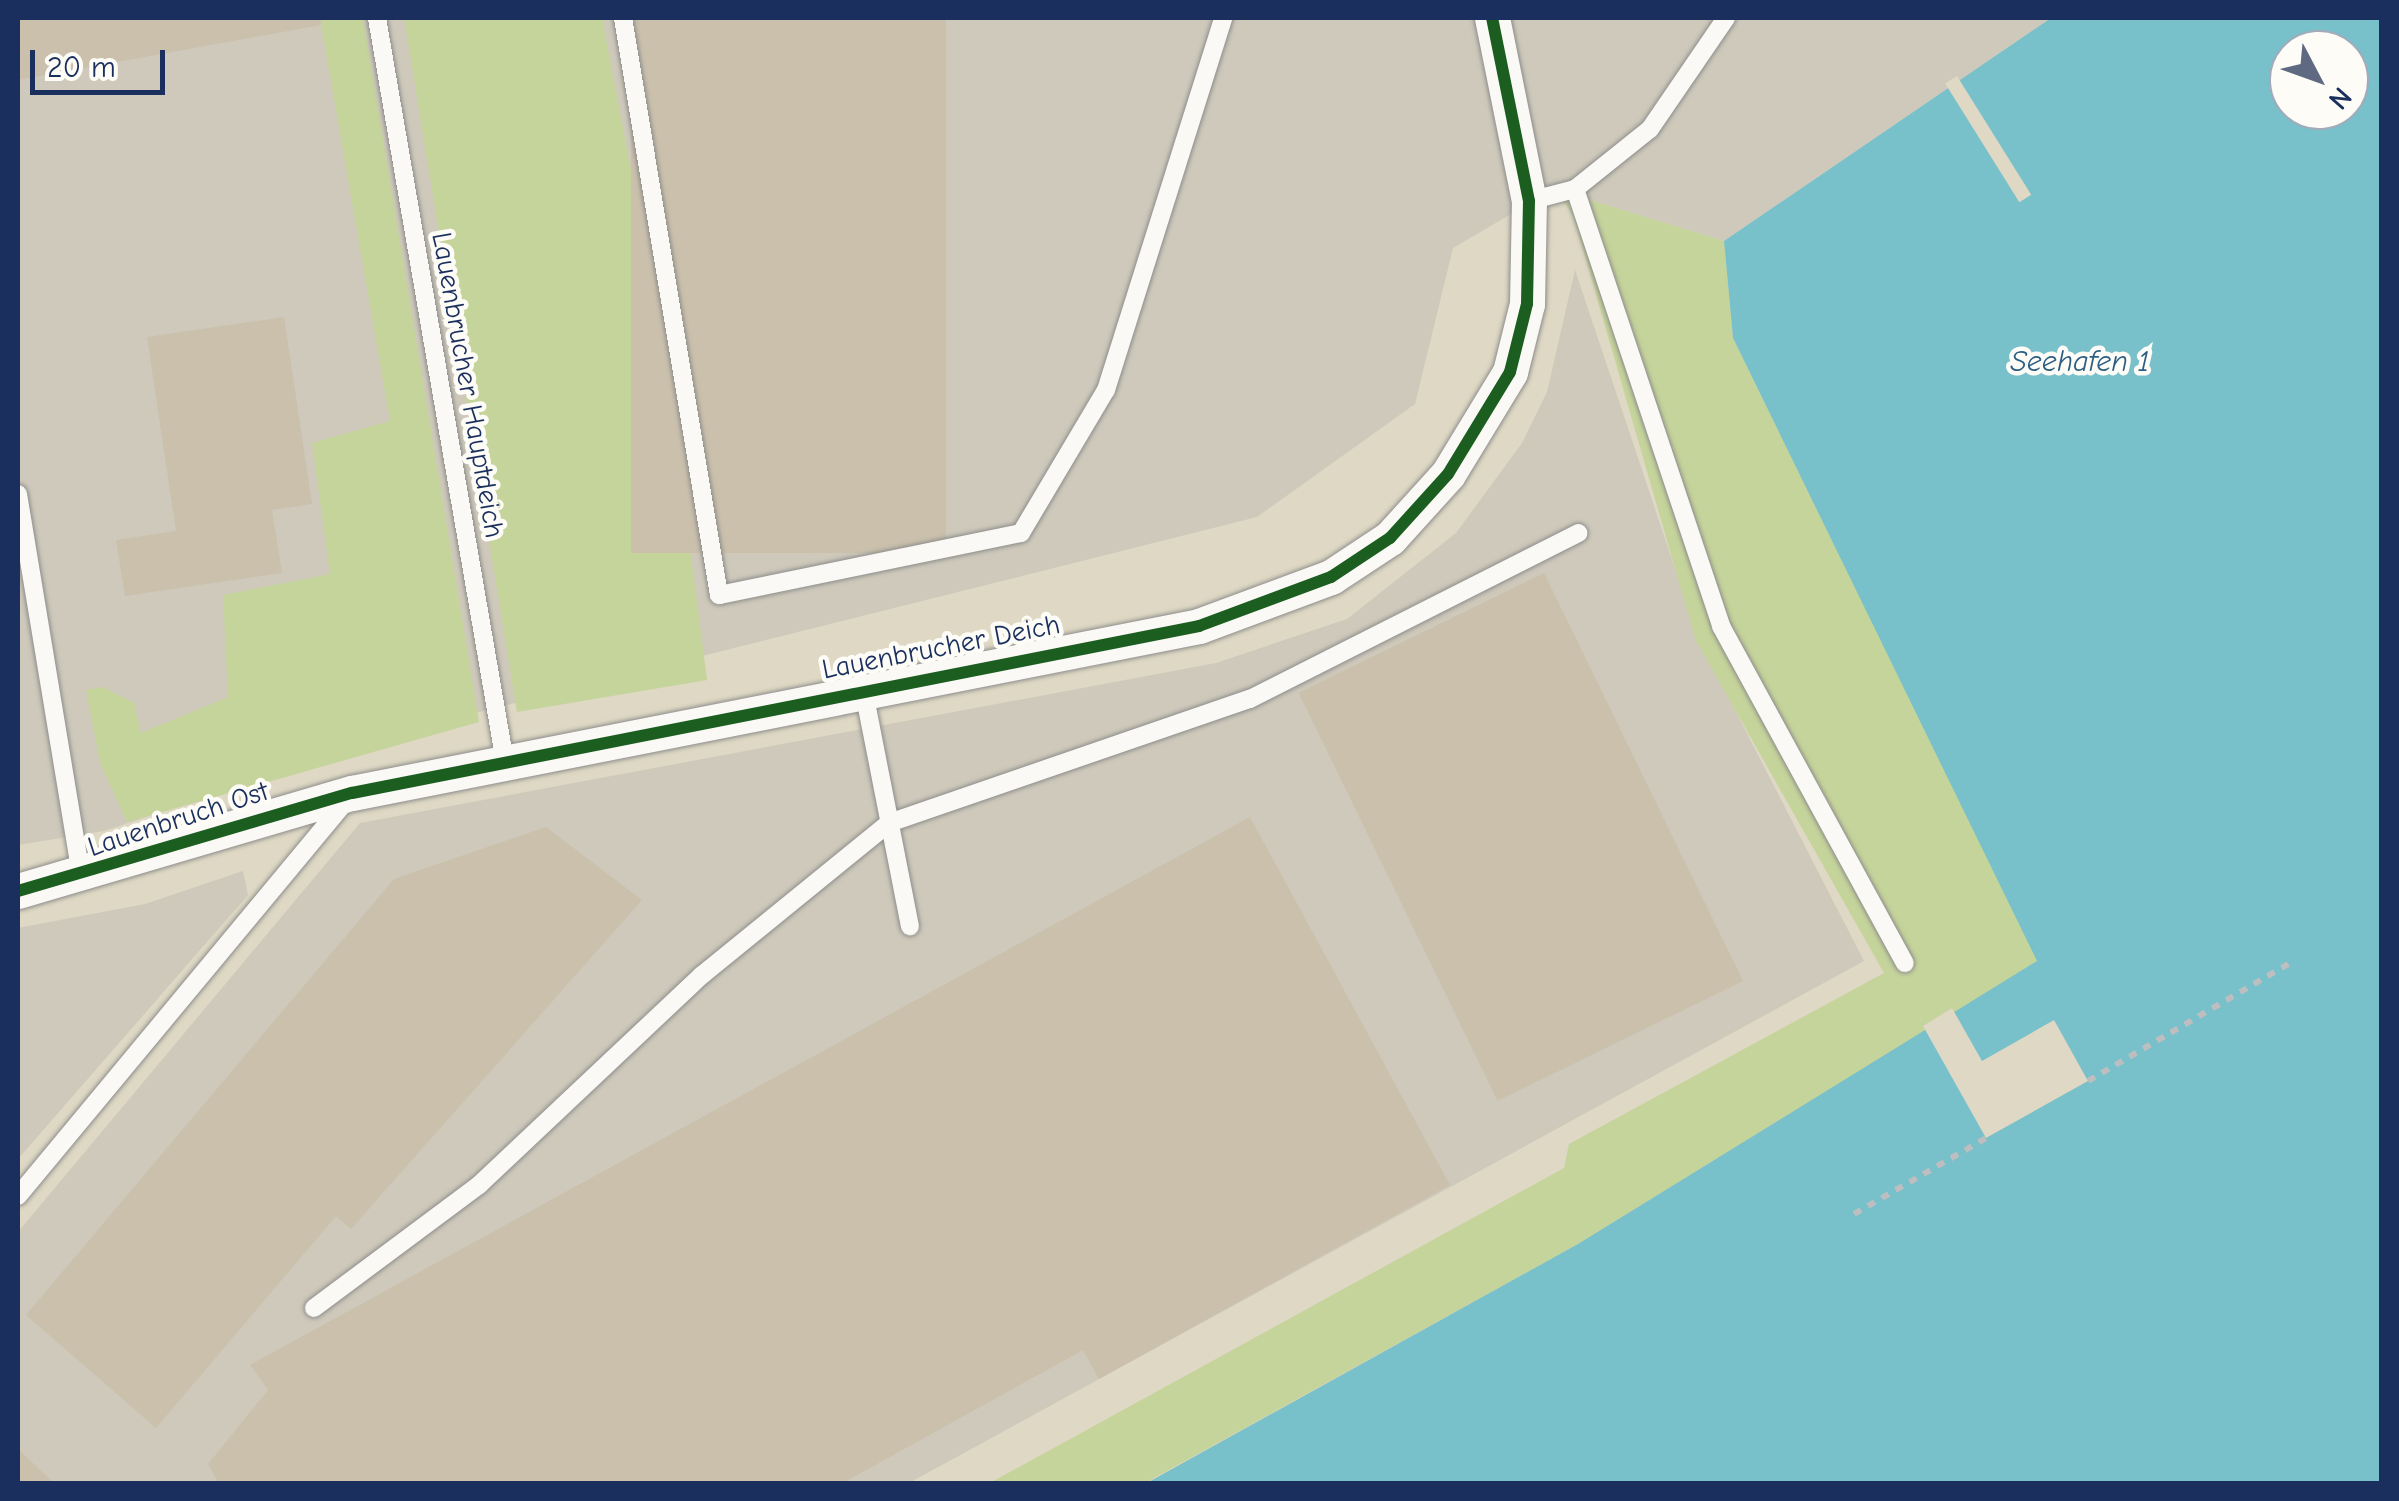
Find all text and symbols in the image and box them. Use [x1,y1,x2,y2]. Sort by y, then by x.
scale bar [35,30,170,92]
north arrow [2269,30,2369,130]
text: 20 m [47,50,116,85]
text: N [2322,81,2358,116]
street label: Lauenbrucher Hauptdeich [425,230,511,540]
water label: Seehafen 1 [2010,344,2150,380]
street label: Lauenbrucher Deich [819,607,1063,687]
street label: Lauenbruch Ost [84,774,272,864]

